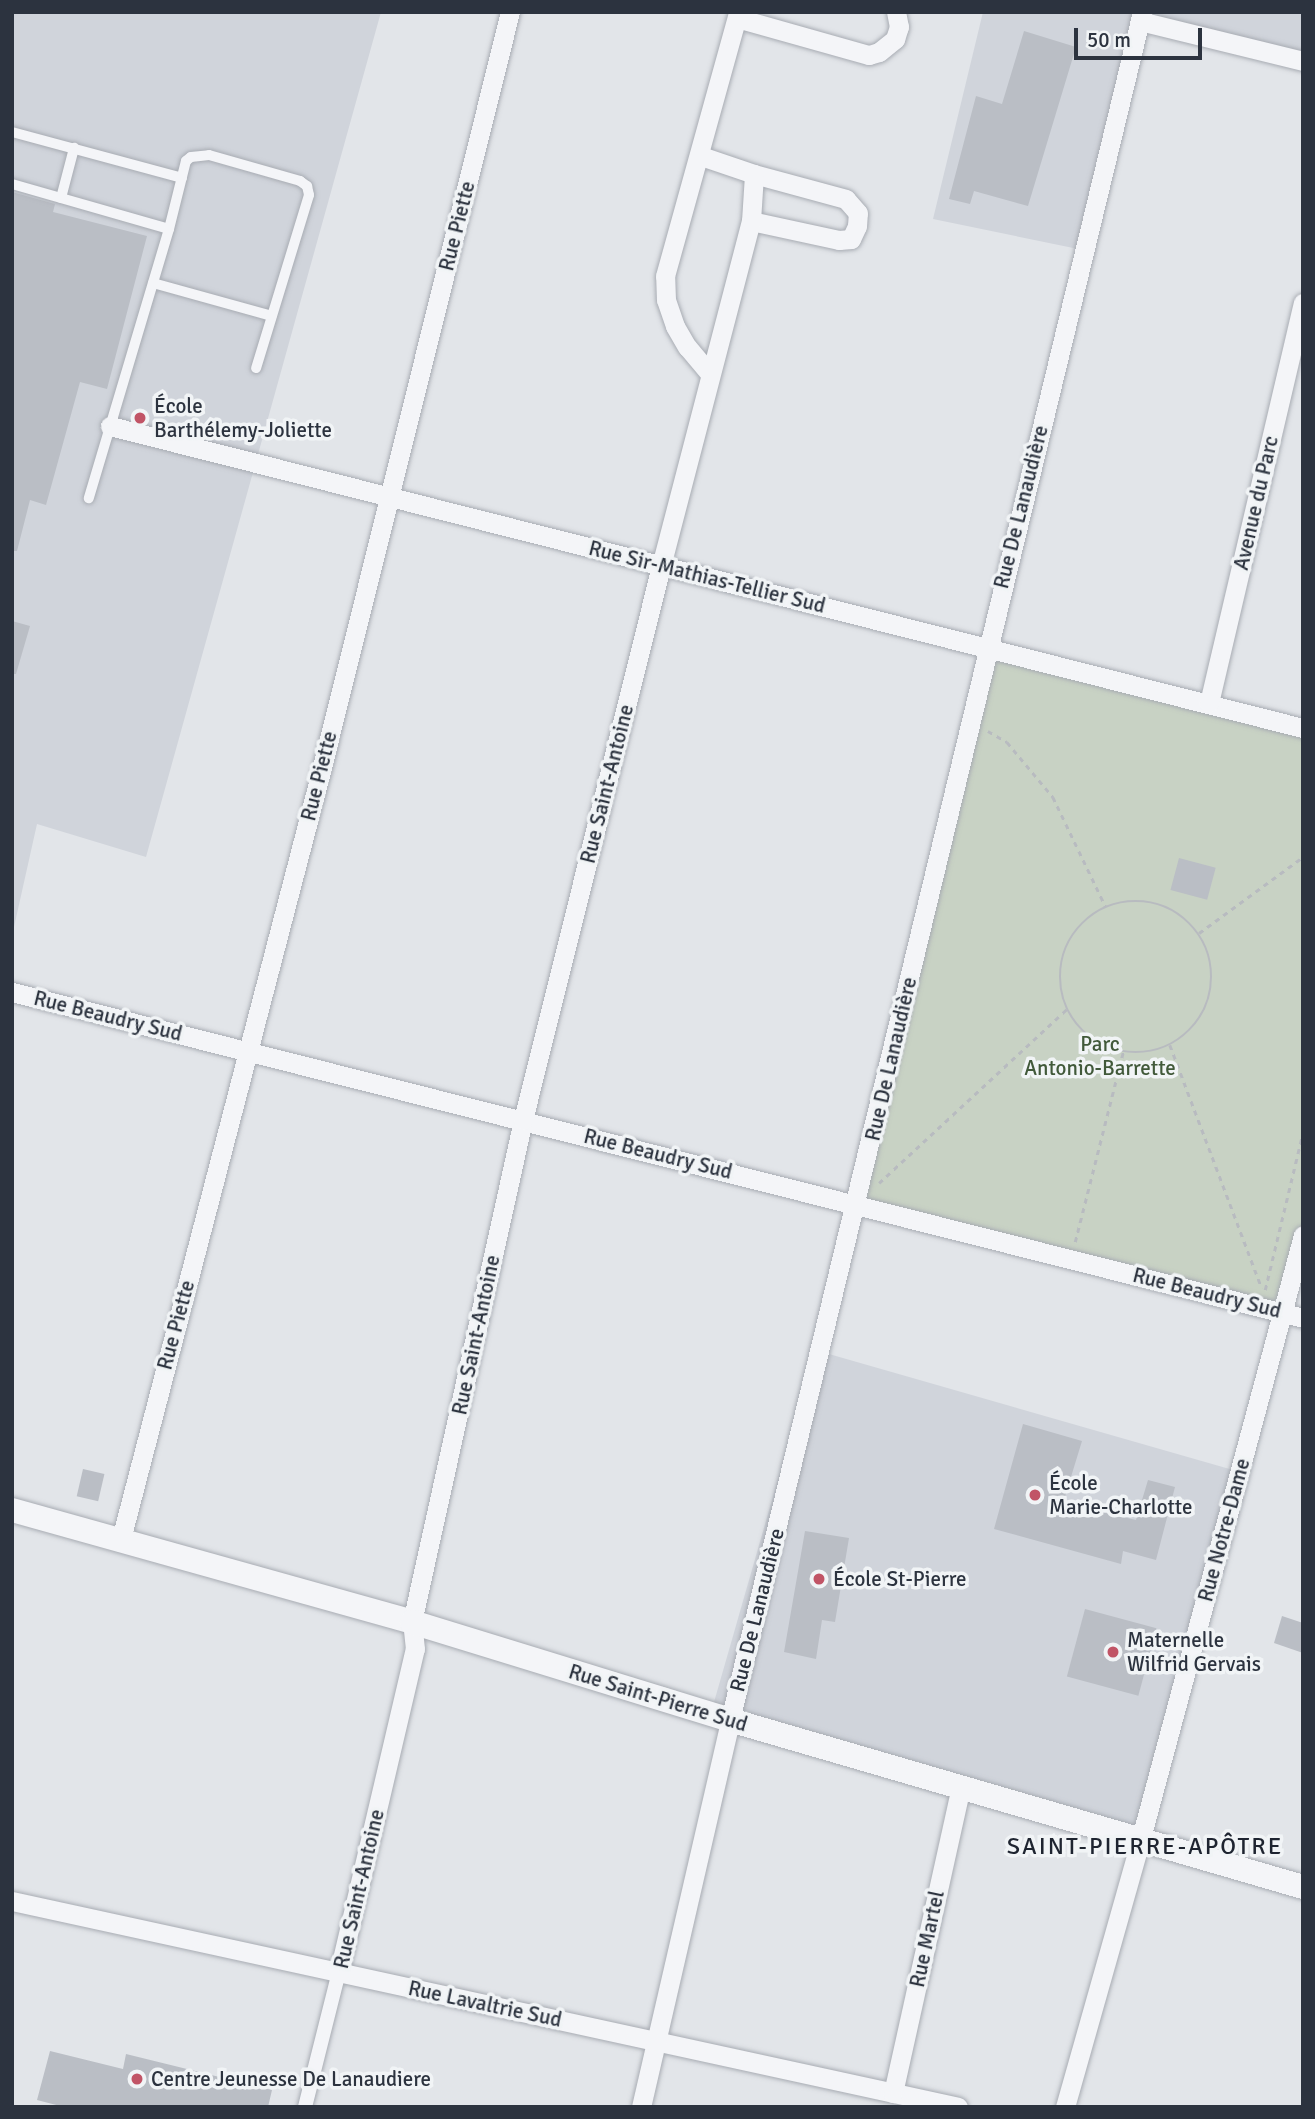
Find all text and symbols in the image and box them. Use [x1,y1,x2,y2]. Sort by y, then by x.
scale bar [1077,14,1205,58]
text: 50 m [1087,27,1131,53]
street label: Rue Piette [434,178,480,274]
place label: École Barthélemy-Joliette [154,393,332,443]
marker: École Barthélemy-Joliette [132,410,148,426]
street label: Rue De Lanaudière [989,423,1053,591]
street label: Avenue du Parc [1228,433,1284,573]
street label: Rue Sir-Mathias-Tellier Sud [586,535,828,619]
street label: Rue Saint-Antoine [575,702,639,866]
street label: Rue Piette [296,728,342,824]
street label: Rue De Lanaudière [860,975,922,1143]
street label: Rue Beaudry Sud [31,985,185,1047]
park label: Parc Antonio-Barrette [1024,1031,1176,1081]
street label: Rue Beaudry Sud [581,1123,735,1185]
street label: Rue Saint-Antoine [447,1253,505,1417]
street label: Rue Beaudry Sud [1130,1262,1284,1324]
street label: Rue Piette [152,1277,200,1373]
street label: Rue Notre-Dame [1193,1455,1255,1605]
place label: École Marie-Charlotte [1049,1470,1192,1520]
marker: École Marie-Charlotte [1027,1487,1043,1503]
street label: Rue De Lanaudière [725,1526,789,1694]
place label: École St-Pierre [833,1566,966,1592]
marker: École St-Pierre [811,1571,827,1587]
place label: Maternelle Wilfrid Gervais [1127,1627,1261,1677]
marker: Maternelle Wilfrid Gervais [1105,1644,1121,1660]
street label: Rue Saint-Pierre Sud [566,1659,750,1737]
street label: Rue Saint-Antoine [328,1807,390,1971]
district label: SAINT-PIERRE-APÔTRE [1009,1833,1281,1861]
street label: Rue Martel [904,1888,950,1990]
street label: Rue Lavaltrie Sud [406,1975,564,2033]
place label: Centre Jeunesse De Lanaudiere [151,2066,431,2092]
marker: Centre Jeunesse De Lanaudiere [129,2071,145,2087]

